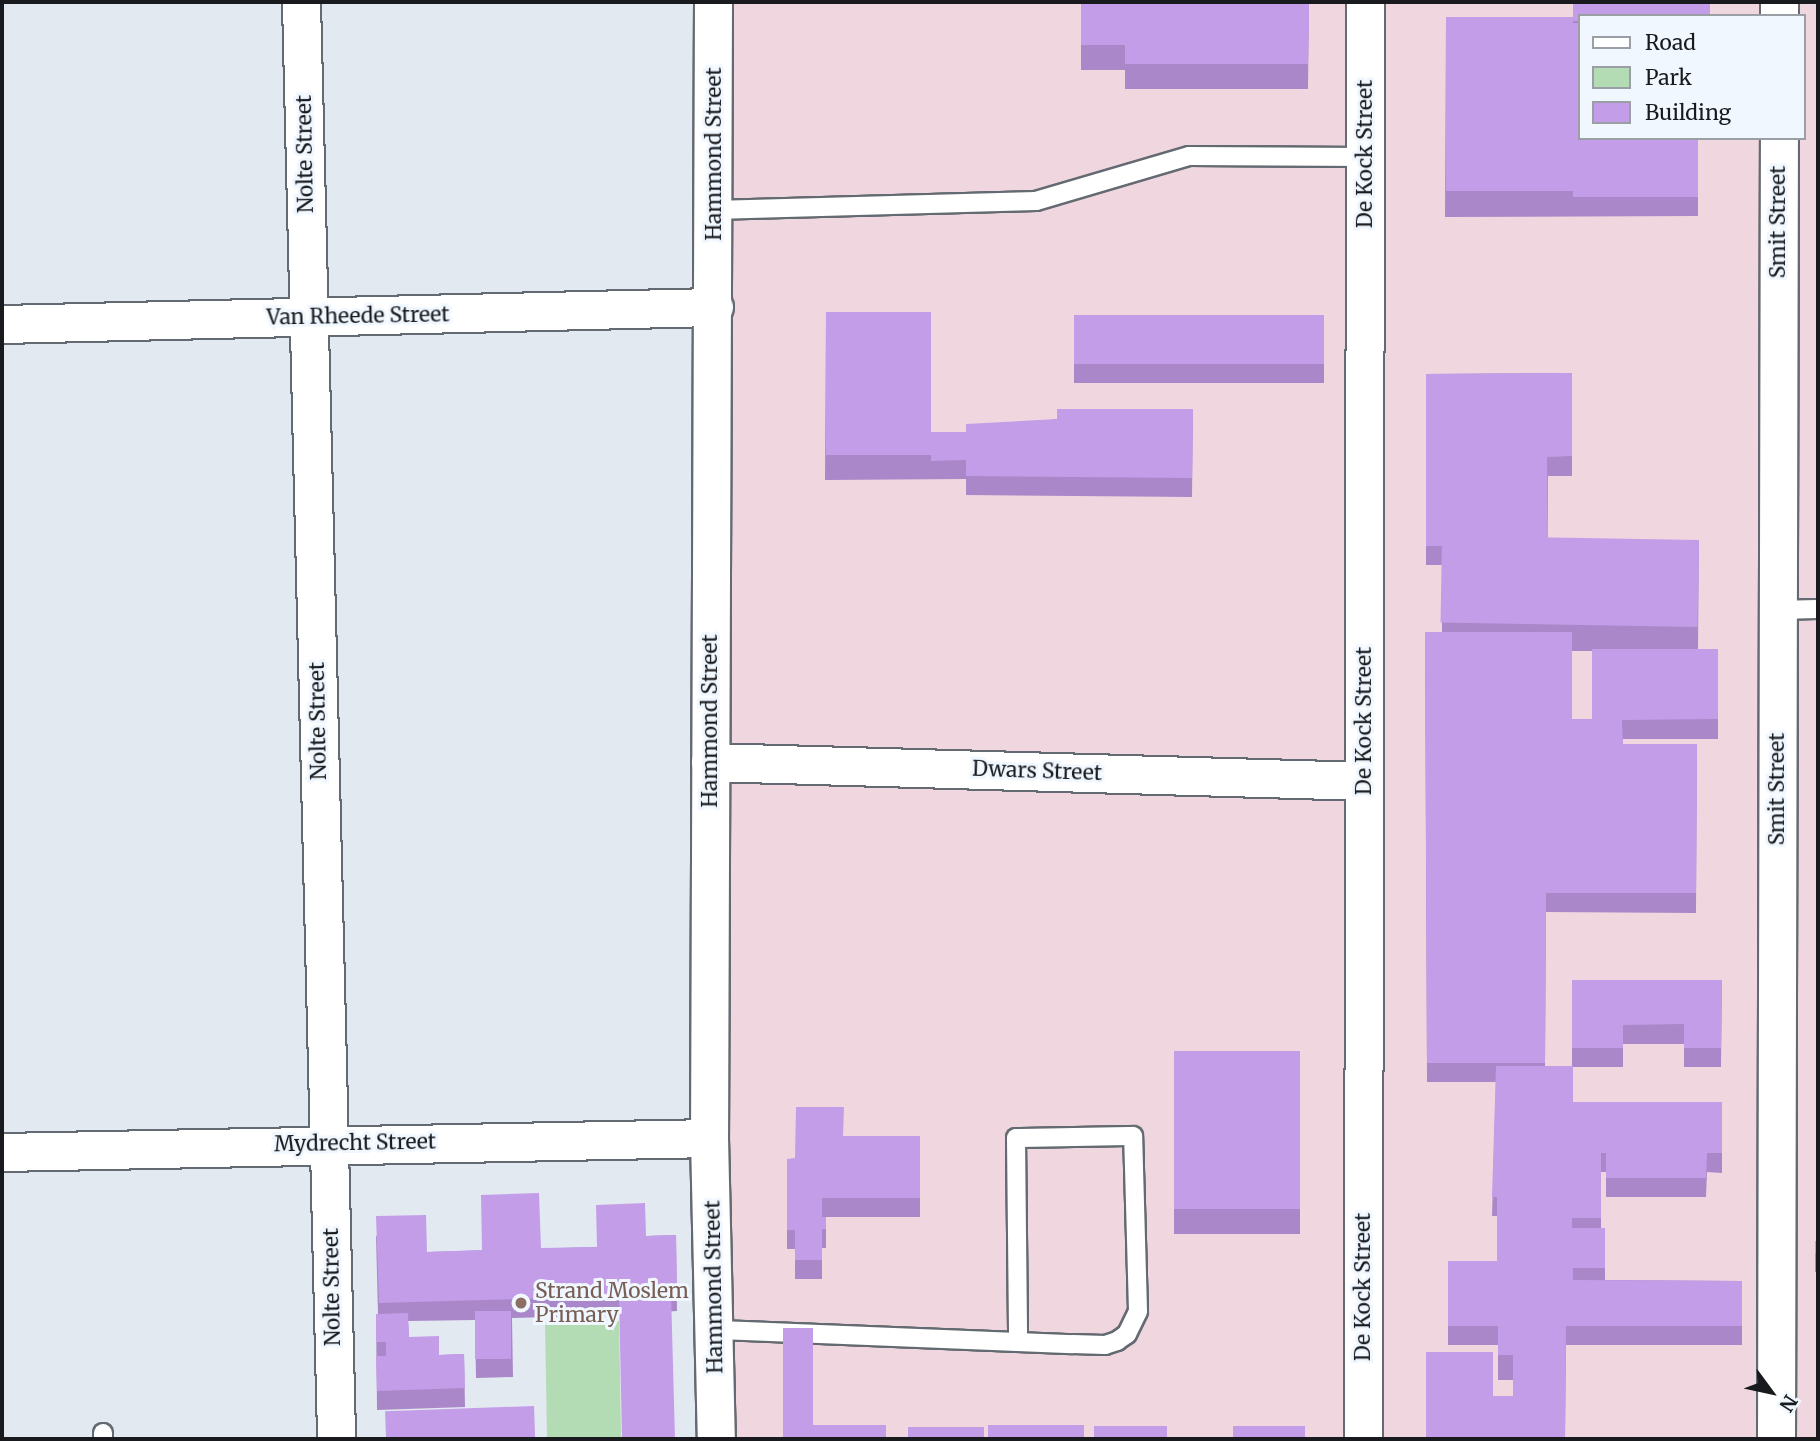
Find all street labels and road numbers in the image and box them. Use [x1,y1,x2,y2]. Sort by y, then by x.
street label: Hammond Street [701,67,727,241]
street label: De Kock Street [1352,80,1378,228]
street label: Nolte Street [291,95,319,213]
street label: Smit Street [1765,166,1791,278]
street label: Van Rheede Street [266,302,450,330]
street label: Hammond Street [697,634,723,808]
street label: De Kock Street [1351,647,1377,795]
street label: Nolte Street [304,662,332,780]
street label: Smit Street [1764,733,1790,845]
street label: Dwars Street [972,756,1102,786]
street label: Mydrecht Street [274,1129,436,1157]
street label: Hammond Street [700,1200,728,1374]
street label: De Kock Street [1350,1213,1376,1361]
street label: Nolte Street [318,1228,346,1346]

